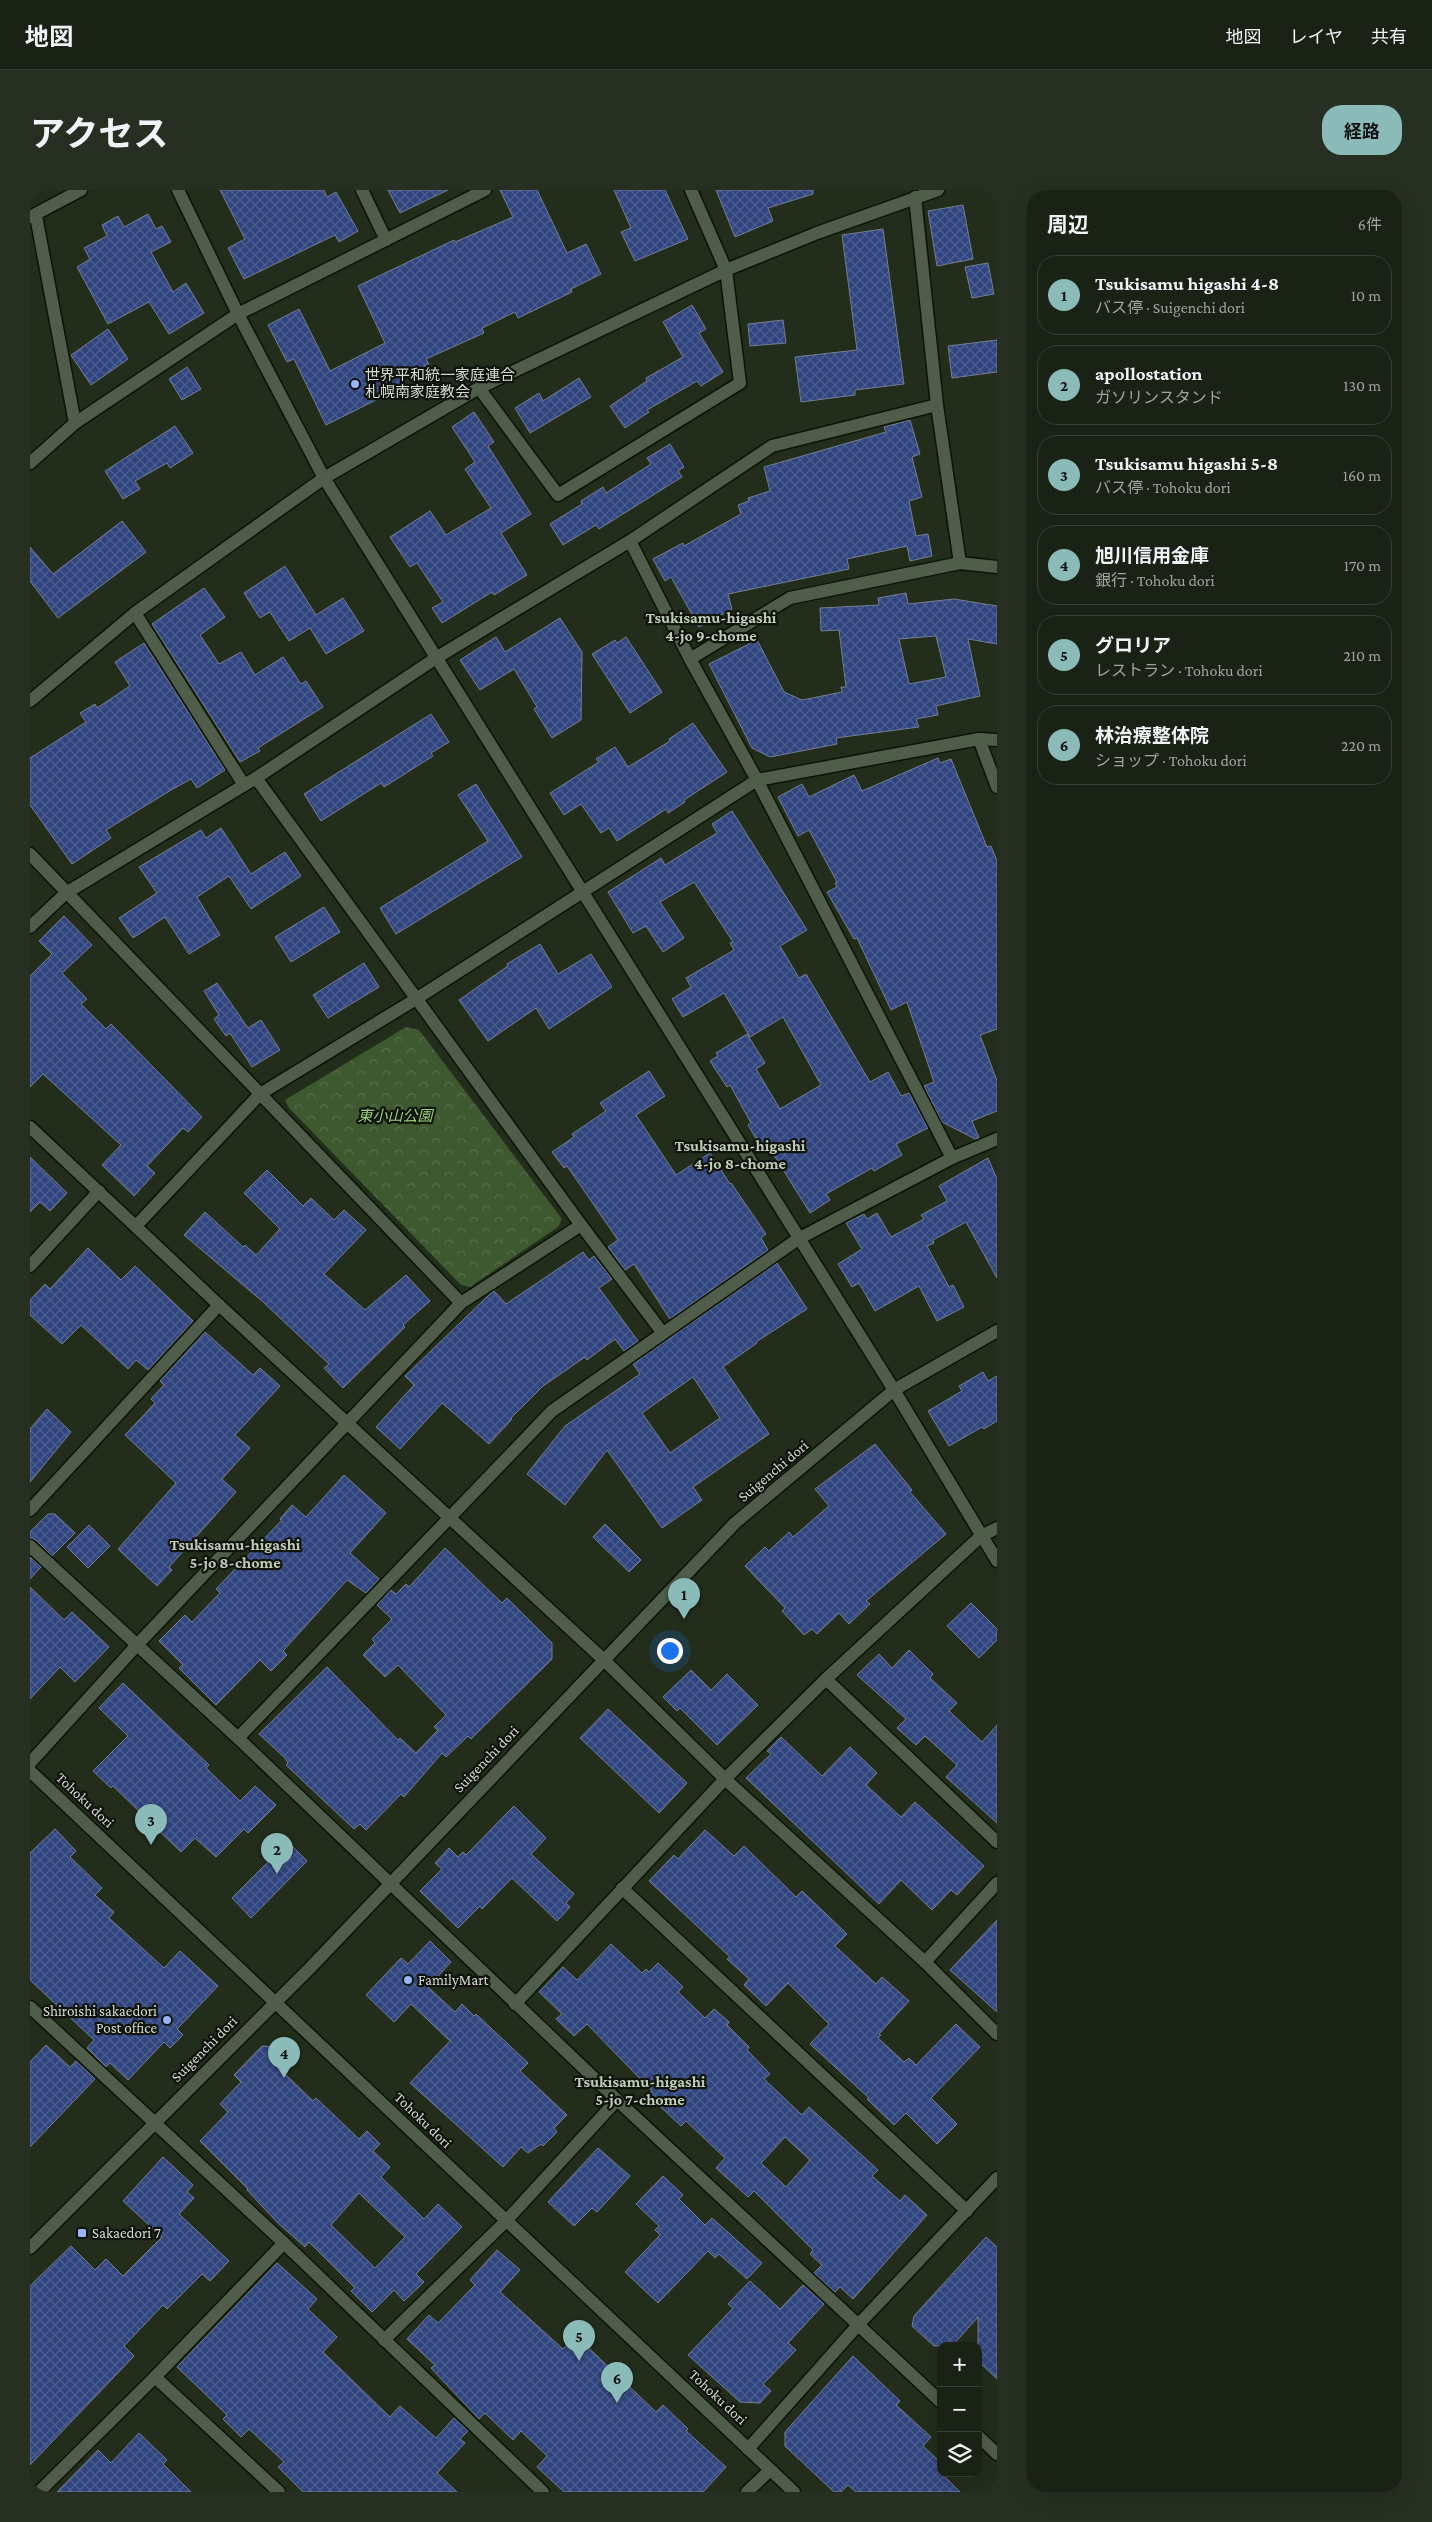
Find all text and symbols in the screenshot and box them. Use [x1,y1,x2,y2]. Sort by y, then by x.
text: 地図 [25,23,73,50]
text: 地図 [1226,27,1262,47]
text: レイヤ [1290,27,1343,47]
text: 共有 [1371,27,1407,47]
button: 経路 [1322,105,1402,155]
text: アクセス [30,115,168,154]
text: 周辺 [1047,213,1089,237]
text: 6件 [1358,216,1382,233]
text: Tsukisamu higashi 4-8 [1095,273,1279,294]
text: 1 [1061,287,1067,304]
text: 10 m [1351,287,1381,304]
text: バス停 · Suigenchi dori [1095,299,1245,316]
text: apollostation [1095,363,1202,384]
place label: 世界平和統一家庭連合 札幌南家庭教会 [365,367,515,400]
text: 2 [1060,377,1068,394]
text: 130 m [1343,377,1381,394]
marker: 世界平和統一家庭連合 札幌南家庭教会 [349,378,361,390]
text: ガソリンスタンド [1095,389,1223,406]
text: Tsukisamu higashi 5-8 [1095,453,1278,474]
text: 3 [1060,467,1068,484]
text: 160 m [1343,467,1381,484]
text: バス停 · Tohoku dori [1095,479,1231,496]
text: 旭川信用金庫 [1095,545,1209,566]
text: 4 [1060,557,1068,574]
text: 170 m [1344,557,1381,574]
text: 銀行 · Tohoku dori [1095,572,1215,589]
district label: Tsukisamu-higashi 4-jo 9-chome [646,609,777,645]
text: グロリア [1095,635,1171,656]
text: 5 [1060,647,1068,664]
text: 210 m [1343,647,1381,664]
text: レストラン · Tohoku dori [1095,662,1263,679]
text: 林治療整体院 [1095,725,1209,746]
text: 6 [1060,737,1068,754]
text: 220 m [1341,737,1381,754]
text: ショップ · Tohoku dori [1095,752,1247,769]
park label: 東小山公園 [357,1108,434,1124]
district label: Tsukisamu-higashi 4-jo 8-chome [675,1137,806,1173]
street label: Suigenchi dori [735,1437,812,1506]
district label: Tsukisamu-higashi 5-jo 8-chome [170,1536,301,1572]
pin: 1 [668,1578,700,1619]
your location [657,1638,683,1664]
street label: Suigenchi dori [450,1722,522,1796]
street label: Tohoku dori [53,1769,117,1831]
pin: 3 [135,1804,167,1845]
pin: 2 [261,1833,293,1874]
place label: FamilyMart [418,1972,490,1989]
marker: FamilyMart [402,1974,414,1986]
place label: Shiroishi sakaedori Post office [43,2003,157,2036]
street label: Suigenchi dori [168,2013,241,2086]
marker: Shiroishi sakaedori Post office [161,2014,173,2026]
pin: 4 [268,2037,300,2078]
district label: Tsukisamu-higashi 5-jo 7-chome [575,2073,706,2109]
street label: Tohoku dori [391,2089,455,2151]
place label: Sakaedori 7 [92,2225,161,2241]
marker: Sakaedori 7 [76,2227,88,2239]
pin: 5 [563,2320,595,2361]
map controls [937,2342,982,2477]
button: + [937,2342,982,2387]
pin: 6 [601,2362,633,2403]
street label: Tohoku dori [686,2366,750,2428]
button: − [937,2387,982,2432]
button: layers [937,2432,982,2477]

